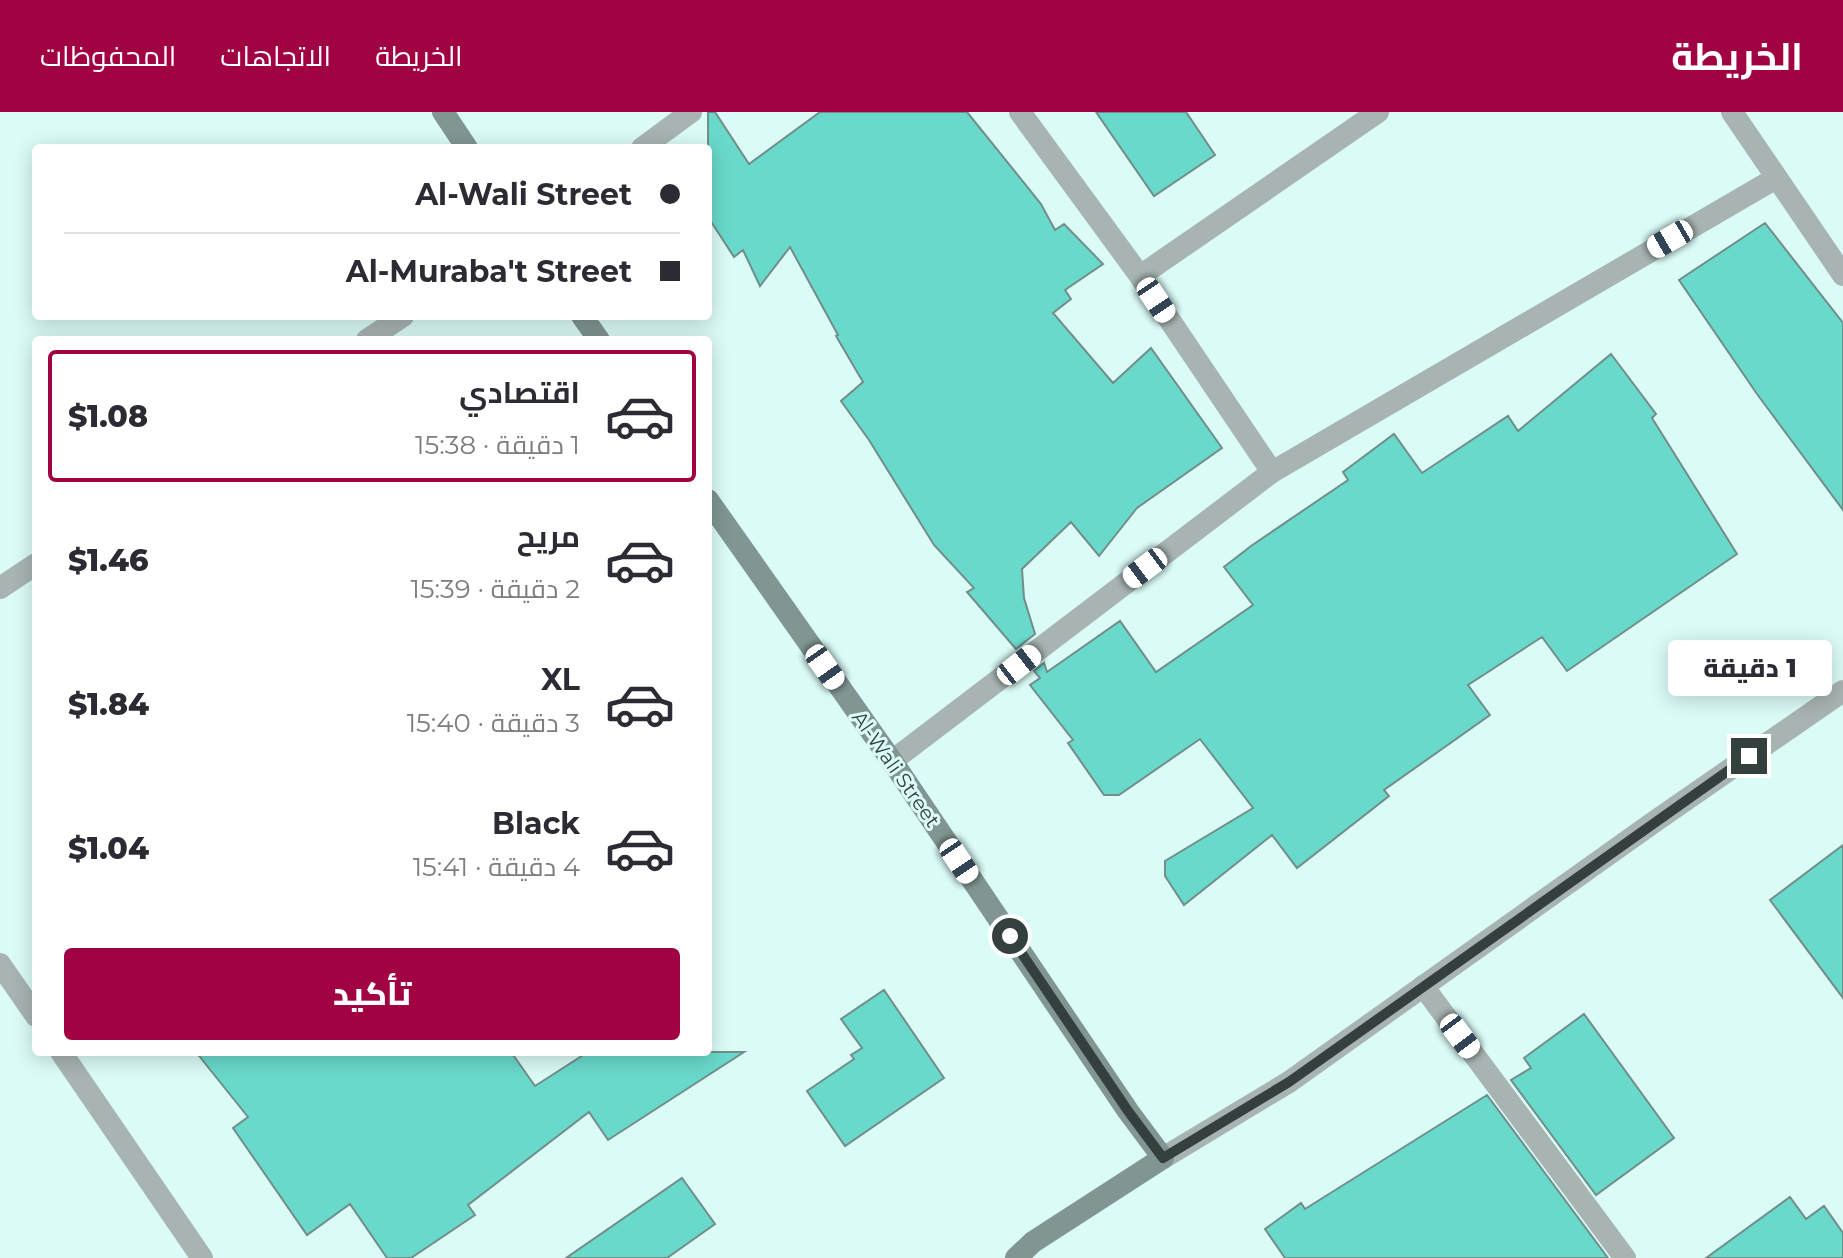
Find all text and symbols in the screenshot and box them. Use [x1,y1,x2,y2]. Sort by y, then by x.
text: الخريطة [1671,33,1803,80]
text: المحفوظات [40,39,176,73]
text: الاتجاهات [220,39,331,73]
text: الخريطة [375,39,463,73]
text: Al-Wali Street [415,176,632,213]
car [1643,217,1697,261]
text: Al-Muraba't Street [346,253,632,290]
car [1133,273,1179,327]
text: اقتصادي [459,374,580,411]
icon: car [604,380,676,452]
text: $1.08 [68,398,148,435]
text: 1 دقيقة · 15:38 [415,429,580,461]
text: مريح [517,518,580,555]
icon: car [604,524,676,596]
text: $1.46 [68,542,148,579]
car [1119,544,1171,592]
text: 2 دقيقة · 15:39 [410,573,580,605]
car [801,640,849,694]
callout: 1 دقيقة [1667,640,1831,696]
car [993,641,1045,689]
text: 1 دقيقة [1703,652,1797,684]
text: XL [541,661,580,698]
icon: car [604,668,676,740]
text: $1.84 [68,686,149,723]
street label: Al-Wali Street [847,706,945,832]
text: 3 دقيقة · 15:40 [407,707,580,739]
route end [1731,738,1767,774]
text: Black [492,805,580,842]
icon: car [604,812,676,884]
text: $1.04 [68,830,149,867]
car [936,834,982,888]
text: 4 دقيقة · 15:41 [413,851,580,883]
route start [992,918,1028,954]
button: تأكيد [64,948,680,1040]
car [1436,1010,1484,1062]

